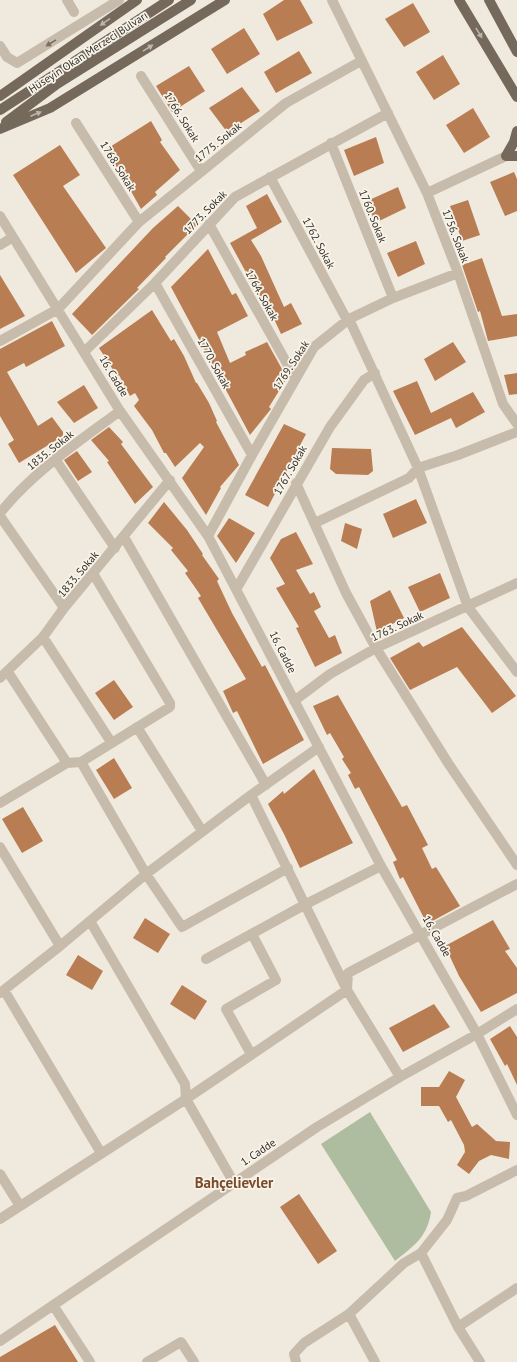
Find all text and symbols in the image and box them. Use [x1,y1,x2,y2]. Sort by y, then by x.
street label: Hüseyin Okan Merzeci Bulvarı [26,8,150,96]
one-way arrow [100,18,110,26]
one-way arrow [475,27,482,39]
one-way arrow [45,39,57,46]
one-way arrow [143,44,153,52]
street label: 1766. Sokak [161,89,203,145]
one-way arrow [30,110,42,116]
street label: 1775. Sokak [192,118,245,165]
street label: 1768. Sokak [97,138,139,194]
street label: 1773. Sokak [180,186,230,237]
street label: 1760. Sokak [356,187,390,245]
street label: 1756. Sokak [439,207,473,265]
street label: 1762. Sokak [300,215,339,272]
street label: 1764. Sokak [242,267,282,324]
street label: 1770. Sokak [194,335,234,392]
street label: 1769. Sokak [270,337,313,392]
street label: 16. Cadde [96,353,132,399]
street label: 1835. Sokak [24,426,77,473]
street label: 1767. Sokak [270,442,310,497]
street label: 1833. Sokak [55,547,102,600]
street label: 1763. Sokak [369,607,426,644]
street label: 16. Cadde [266,629,300,676]
street label: 16. Cadde [420,913,455,960]
street label: 1. Cadde [238,1135,279,1169]
district label: Bahçelievler [195,1173,274,1192]

